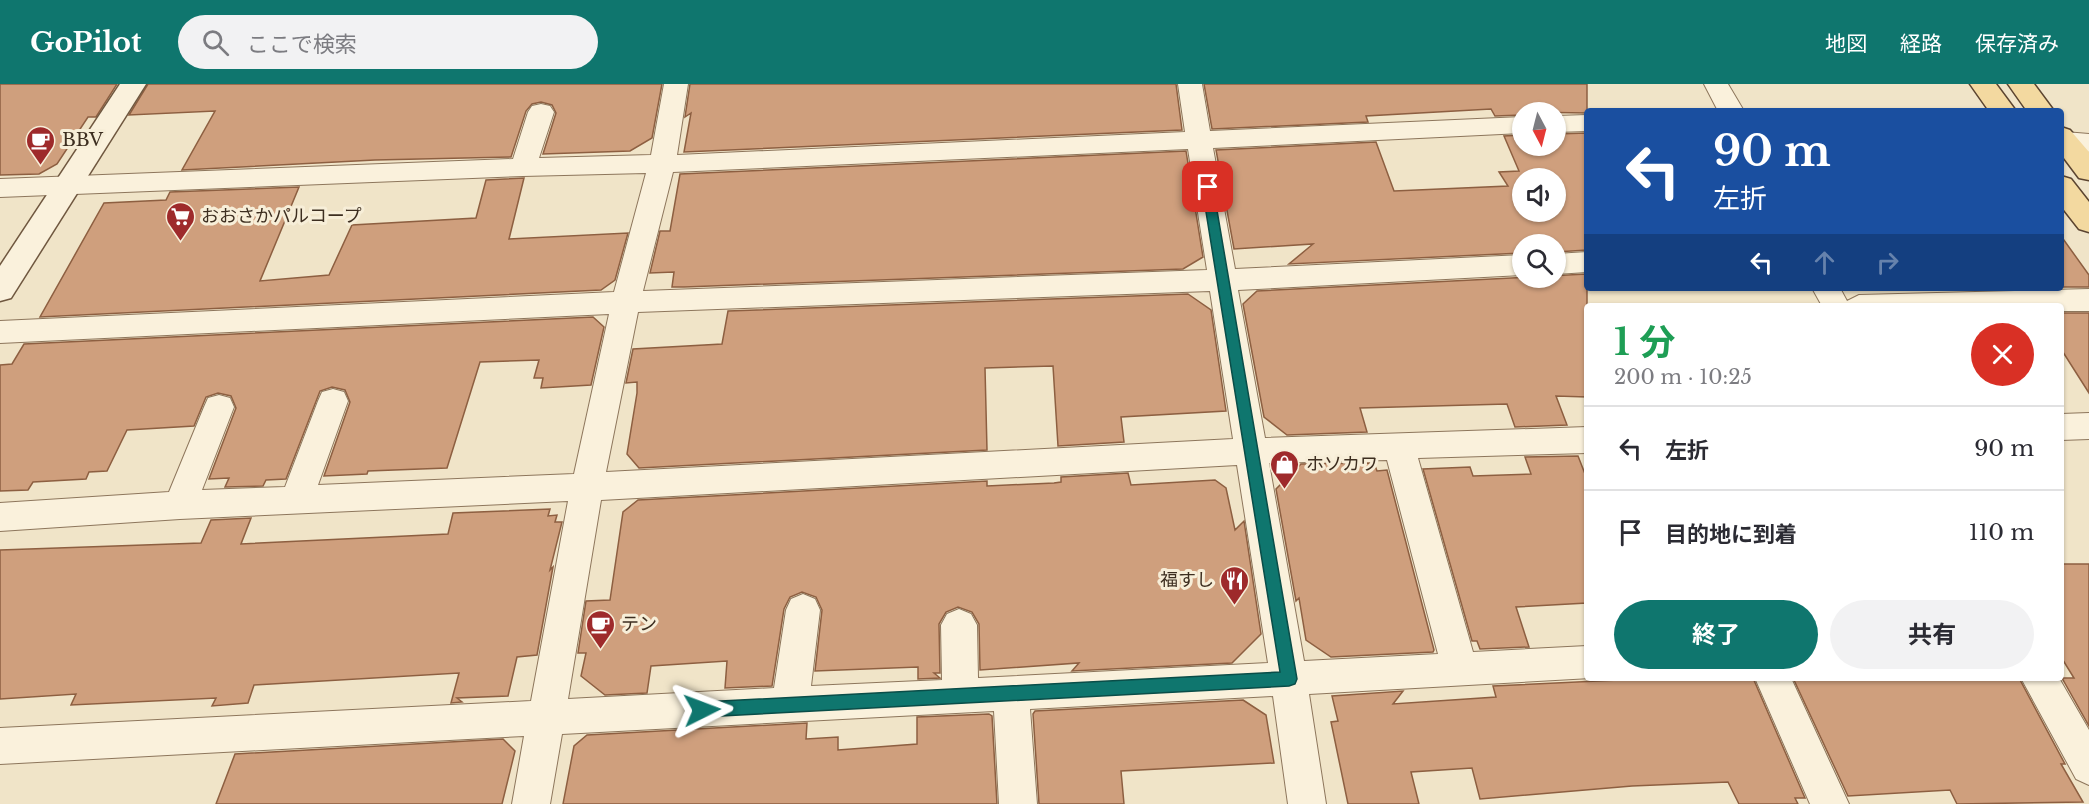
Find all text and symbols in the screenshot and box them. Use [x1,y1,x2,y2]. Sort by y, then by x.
search box [178,15,598,69]
text: GoPilot [30,25,142,60]
icon: search [199,26,232,59]
text: ここで検索 [247,31,357,58]
text: 地図 [1825,31,1867,57]
text: 経路 [1900,31,1942,57]
text: 保存済み [1975,31,2059,57]
north arrow [1512,102,1566,156]
map controls [1512,102,1566,288]
cafe icon: BBV [25,124,57,166]
text: 90 m [1713,125,1831,177]
place label: BBV [62,129,104,151]
icon: left [1614,132,1692,210]
pin [1182,161,1233,212]
button: sound [1512,168,1566,222]
icon: arrive [1191,170,1224,203]
text: 左折 [1713,182,1767,215]
supermarket icon: おおさかパルコープ [164,200,196,242]
place label: おおさかパルコープ [201,205,362,227]
button: search [1512,234,1566,288]
icon: left [1745,246,1778,279]
icon: ahead [1808,246,1841,279]
icon: right [1871,246,1904,279]
text: 1 分 [1614,320,1675,365]
button: close [1971,323,2034,386]
text: 200 m · 10:25 [1614,365,1752,389]
icon: left [1614,432,1647,465]
text: 90 m [1974,435,2034,462]
text: 左折 [1665,437,1709,464]
shop icon: ホソカワ [1269,448,1301,490]
place label: ホソカワ [1306,453,1378,475]
icon: arrive [1614,516,1647,549]
text: 110 m [1969,519,2034,546]
text: 目的地に到着 [1665,521,1797,548]
restaurant icon: 福すし [1219,564,1251,606]
place label: 福すし [1160,569,1214,591]
button: 終了 [1614,600,1818,669]
button: 共有 [1830,600,2034,669]
cafe icon: テン [584,608,616,650]
place label: テン [621,613,657,635]
position arrow [670,678,734,742]

